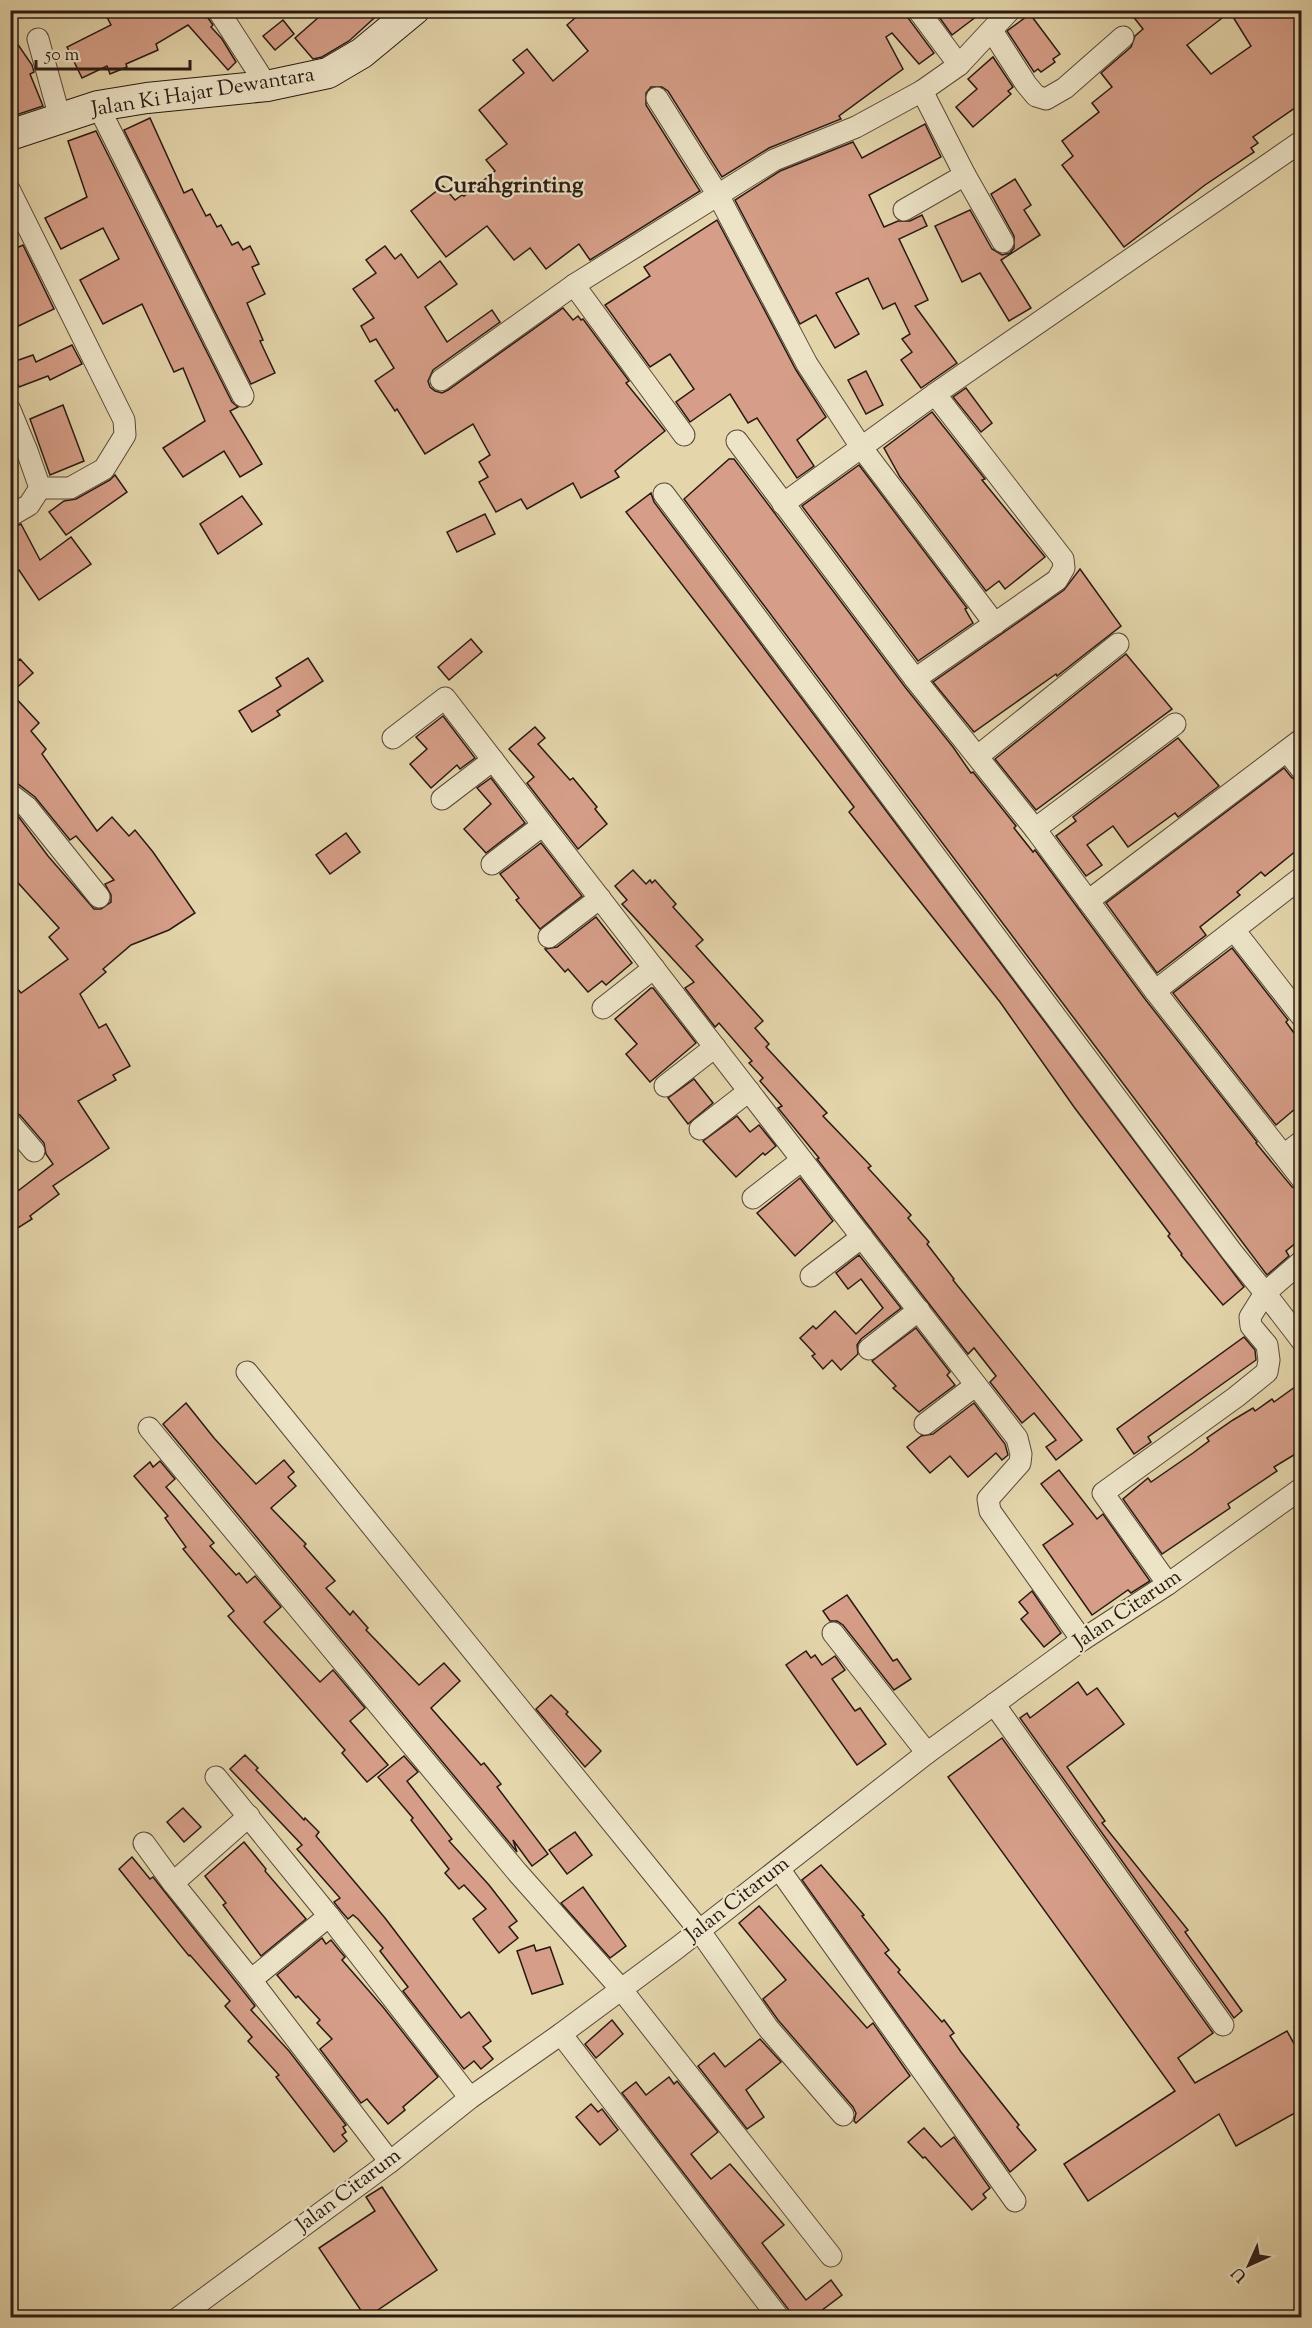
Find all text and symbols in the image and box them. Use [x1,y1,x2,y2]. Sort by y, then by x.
scale bar [36,33,190,71]
text: 50 m [44,43,80,69]
street label: Jalan Ki Hajar Dewantara [88,61,317,126]
district label: Curahgrinting [435,169,584,203]
street label: Jalan Citarum [1067,1563,1188,1658]
street label: Jalan Citarum [679,1850,796,1951]
street label: Jalan Citarum [289,2142,408,2241]
north arrow [1219,2235,1279,2295]
text: U [1227,2260,1253,2287]

